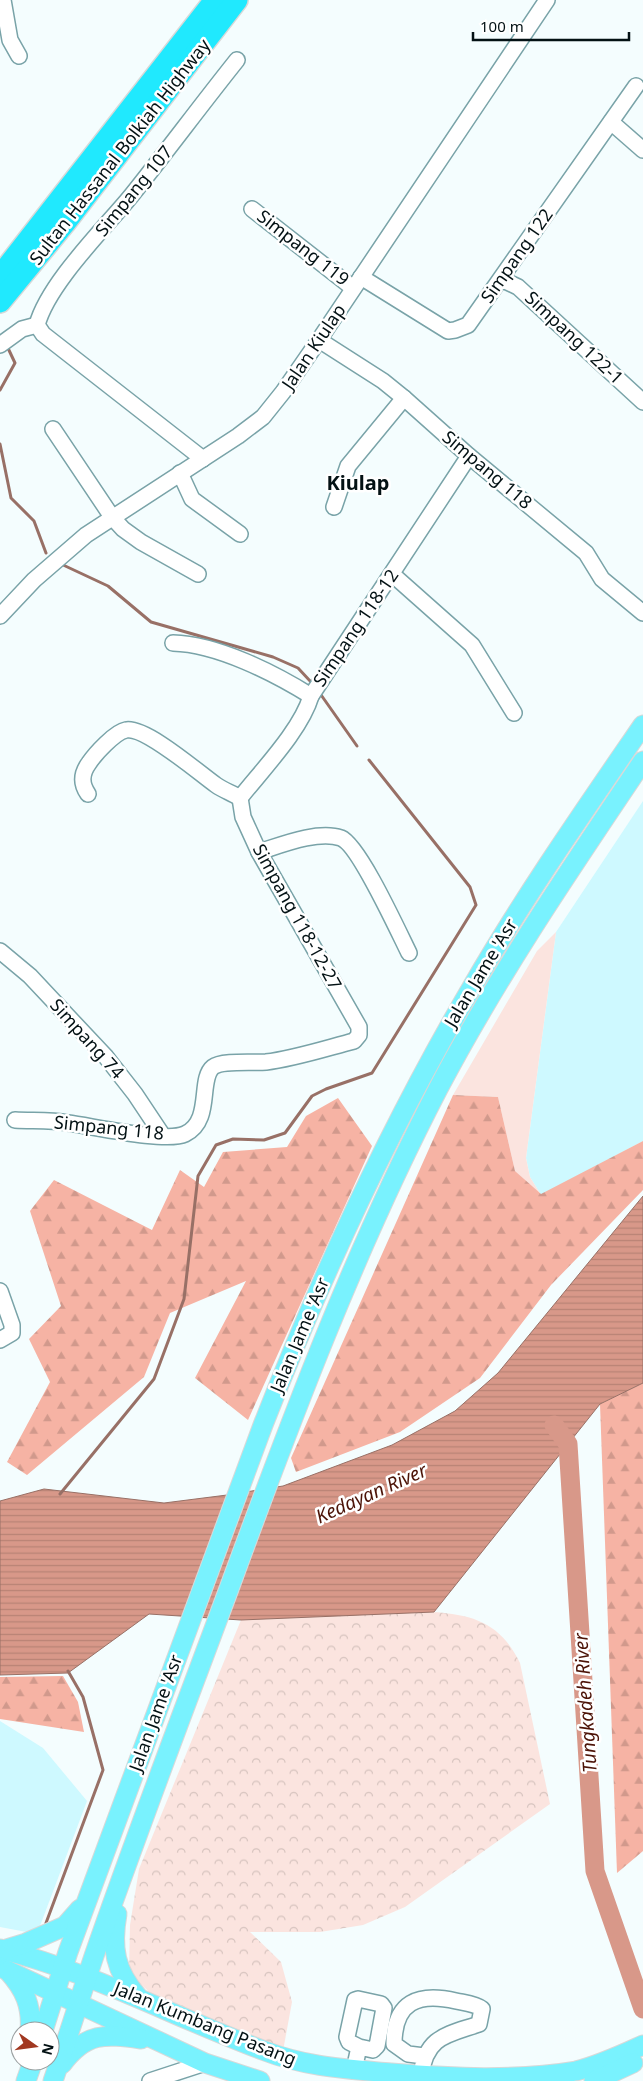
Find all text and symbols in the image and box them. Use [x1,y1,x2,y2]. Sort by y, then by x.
scale bar [473,10,629,42]
text: 100 m [480,16,524,36]
street label: Sultan Hassanal Bolkiah Highway [23,33,215,269]
street label: Simpang 107 [89,140,177,241]
street label: Simpang 122 [475,203,558,307]
street label: Simpang 119 [253,204,354,291]
street label: Simpang 122-1 [520,285,629,389]
street label: Jalan Kiulap [275,299,351,396]
street label: Simpang 118 [438,425,538,514]
district label: Kiulap [327,469,389,496]
street label: Simpang 118-12 [307,564,403,691]
street label: Simpang 118-12-27 [248,839,348,994]
street label: Jalan Jame 'Asr [437,913,522,1033]
street label: Simpang 74 [45,993,130,1084]
street label: Simpang 118 [53,1109,165,1145]
street label: Jalan Jame 'Asr [263,1273,334,1398]
water label: Kedayan River [311,1456,432,1529]
water label: Tungkadeh River [567,1631,603,1774]
street label: Jalan Jame 'Asr [122,1650,187,1776]
street label: Jalan Kumbang Pasang [109,1975,300,2071]
north arrow [10,2021,60,2071]
text: N [38,2041,59,2057]

